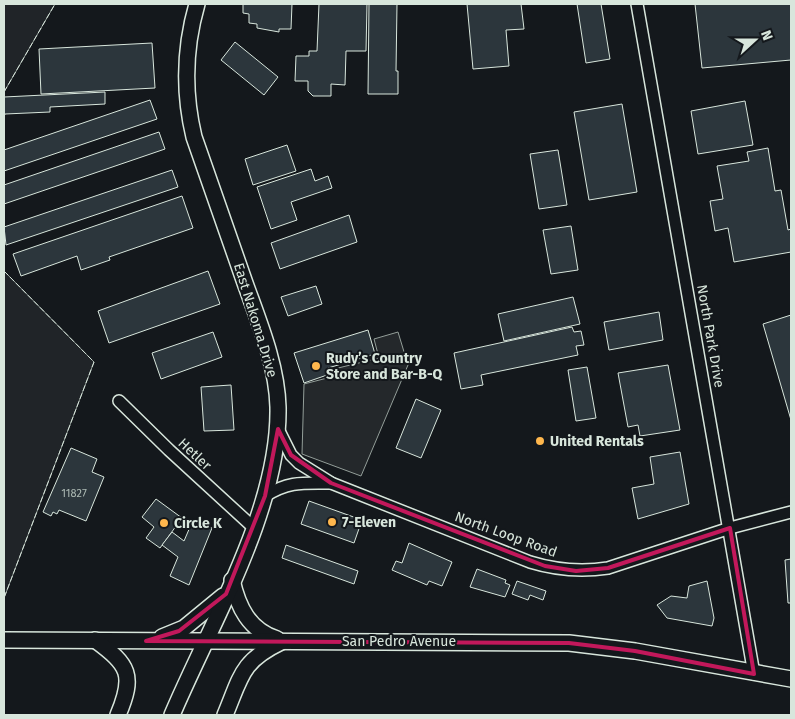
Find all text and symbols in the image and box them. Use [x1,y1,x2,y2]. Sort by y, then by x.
north arrow [730,15,780,65]
text: N [757,28,776,43]
street label: East Nakoma Drive [230,261,281,379]
street label: North Park Drive [693,283,728,389]
place label: Rudy’s Country Store and Bar-B-Q [326,350,443,383]
marker: Rudy’s Country Store and Bar-B-Q [310,360,322,372]
place label: United Rentals [550,433,644,450]
street label: Hetler [175,435,215,474]
marker: United Rentals [534,435,546,447]
house number: 11827 [61,487,87,500]
street label: North Loop Road [452,508,559,561]
place label: 7-Eleven [342,514,396,531]
place label: Circle K [174,515,223,532]
marker: 7-Eleven [326,516,338,528]
marker: Circle K [158,517,170,529]
street label: San Pedro Avenue [342,633,456,650]

